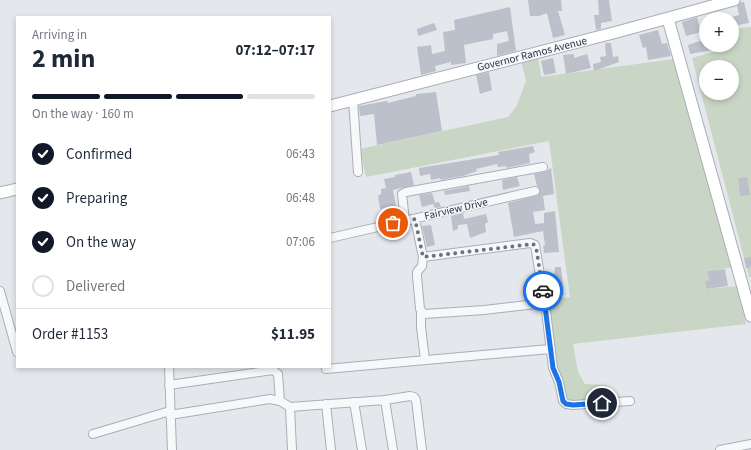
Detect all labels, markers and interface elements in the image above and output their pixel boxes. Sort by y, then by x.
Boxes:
map controls [699,12,739,100]
button: + [699,12,739,52]
text: Arriving in [32,26,87,44]
street label: Governor Ramos Avenue [476,33,589,75]
text: 2 min [32,40,95,77]
text: 07:12–07:17 [235,40,315,61]
button: − [699,60,739,100]
text: On the way · 160 m [32,105,134,123]
icon: check [32,143,54,165]
text: Confirmed [66,144,132,165]
text: 06:43 [286,145,315,163]
icon: check [32,187,54,209]
text: Preparing [66,188,127,209]
text: 06:48 [286,189,315,207]
street label: Fairview Drive [423,194,490,224]
pin [376,206,410,240]
icon: bag [382,212,404,234]
icon: check [32,231,54,253]
text: On the way [66,232,136,253]
text: 07:06 [286,233,315,251]
courier [523,271,563,311]
text: Delivered [66,276,125,297]
icon: car [532,280,554,302]
text: Order #1153 [32,324,108,345]
text: $11.95 [271,324,315,345]
pin [585,386,619,420]
icon: home [591,392,613,414]

